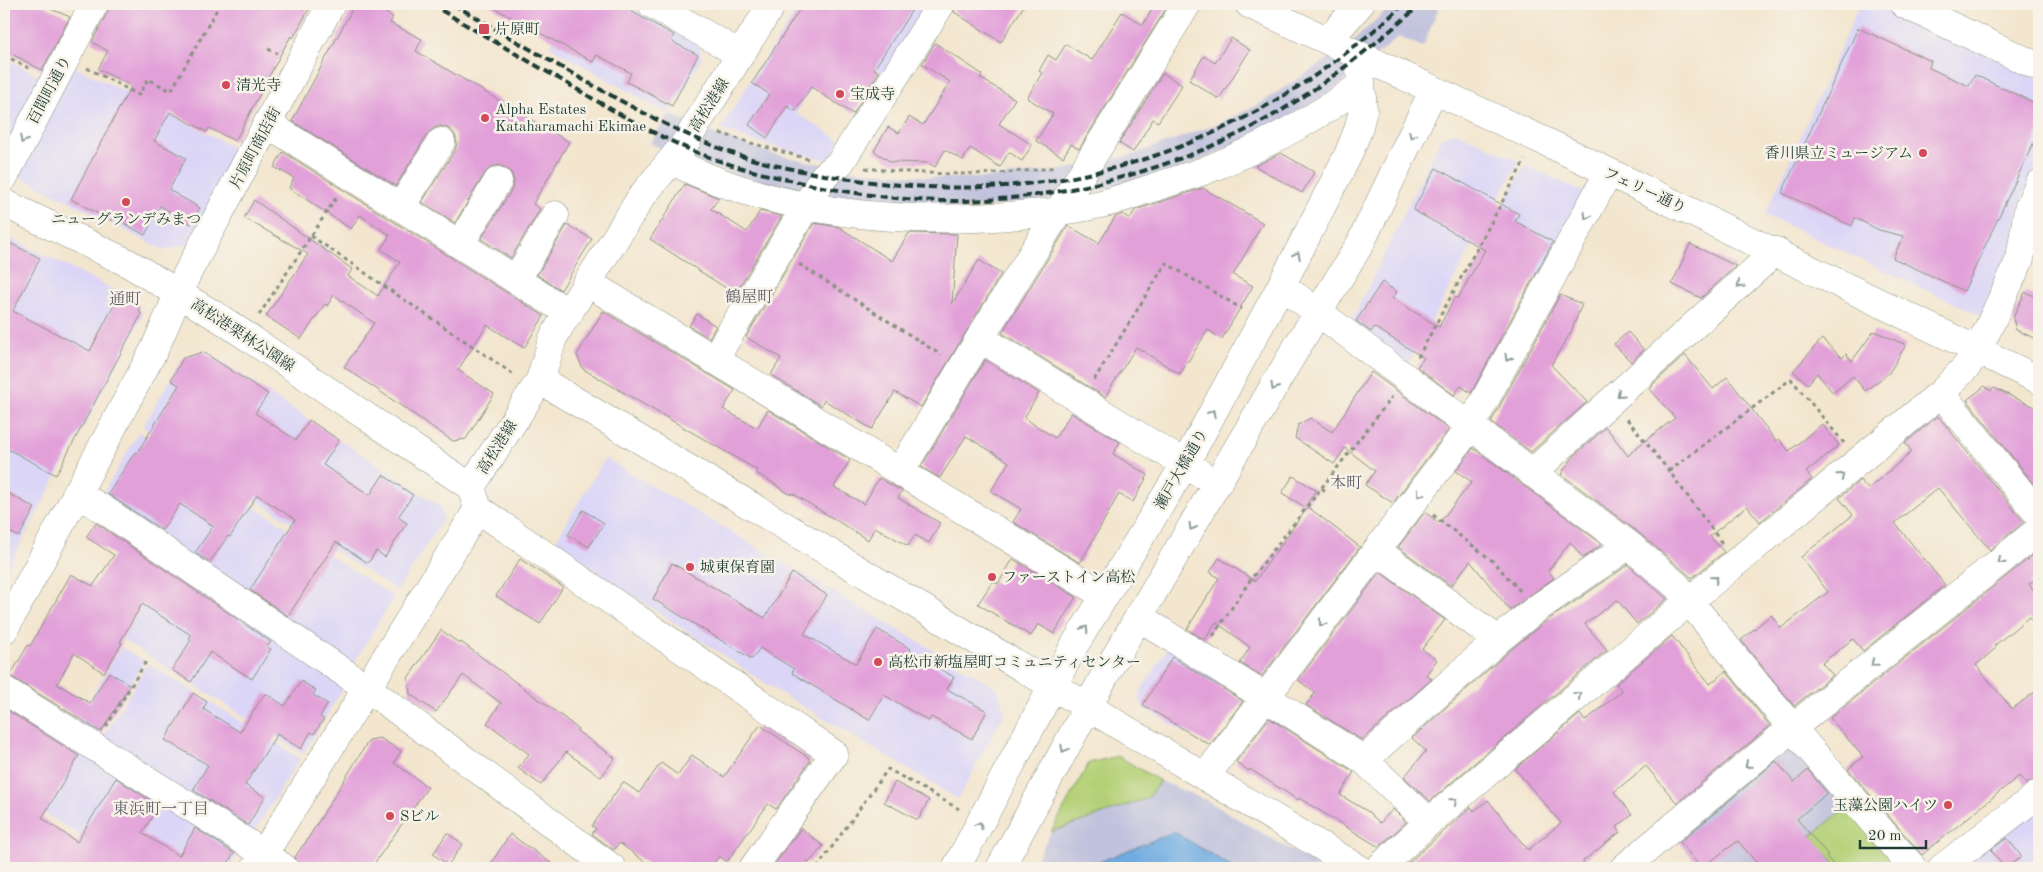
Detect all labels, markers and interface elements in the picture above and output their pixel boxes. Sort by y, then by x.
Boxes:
place label: 片原町 [495,21,540,38]
marker: 片原町 [477,22,491,36]
street label: 百間町通り [24,53,75,127]
street label: 高松港線 [686,75,733,135]
place label: 清光寺 [236,77,281,94]
marker: 清光寺 [220,79,232,91]
place label: 宝成寺 [850,86,895,103]
marker: 宝成寺 [834,88,846,100]
place label: Alpha Estates Kataharamachi Ekimae [495,103,646,135]
street label: 片原町商店街 [227,105,284,192]
marker: Alpha Estates Kataharamachi Ekimae [479,112,491,124]
one-way arrow [1408,130,1418,139]
one-way arrow [19,135,29,144]
place label: 香川県立ミュージアム [1765,145,1913,162]
marker: 香川県立ミュージアム [1917,147,1929,159]
street label: フェリー通り [1601,164,1689,217]
marker: ニューグランデみまつ [120,196,132,208]
place label: ニューグランデみまつ [51,211,201,228]
one-way arrow [1583,211,1593,220]
one-way arrow [1291,251,1301,260]
one-way arrow [1737,279,1746,288]
district label: 鶴屋町 [725,288,773,306]
district label: 通町 [109,290,141,308]
street label: 高松港栗林公園線 [188,296,298,375]
one-way arrow [1505,353,1515,362]
one-way arrow [1270,382,1280,391]
one-way arrow [1617,389,1626,398]
one-way arrow [1206,410,1216,419]
street label: 高松港線 [474,417,521,477]
street label: 瀬戸大橋通り [1152,426,1211,512]
one-way arrow [1835,473,1844,481]
district label: 本町 [1330,474,1362,492]
one-way arrow [1417,488,1425,497]
one-way arrow [1188,522,1198,531]
one-way arrow [1998,555,2007,563]
place label: 城東保育園 [700,559,775,576]
marker: 城東保育園 [684,561,696,573]
place label: ファーストイン高松 [1002,569,1135,586]
marker: ファーストイン高松 [986,571,998,583]
one-way arrow [1710,575,1719,584]
one-way arrow [1319,617,1327,626]
one-way arrow [1079,625,1089,634]
place label: 高松市新塩屋町コミュニティセンター [888,654,1141,671]
marker: 高松市新塩屋町コミュニティセンター [872,656,884,668]
one-way arrow [1871,657,1880,666]
one-way arrow [1572,692,1581,701]
one-way arrow [1061,744,1071,753]
one-way arrow [1745,759,1754,768]
one-way arrow [1449,797,1458,806]
place label: 玉藻公園ハイツ [1833,797,1938,814]
marker: 玉藻公園ハイツ [1942,799,1954,811]
district label: 東浜町一丁目 [113,800,209,818]
place label: Sビル [400,809,439,825]
marker: Sビル [384,810,396,822]
scale bar [1860,817,1927,849]
one-way arrow [973,822,983,831]
text: 20 m [1868,829,1902,844]

